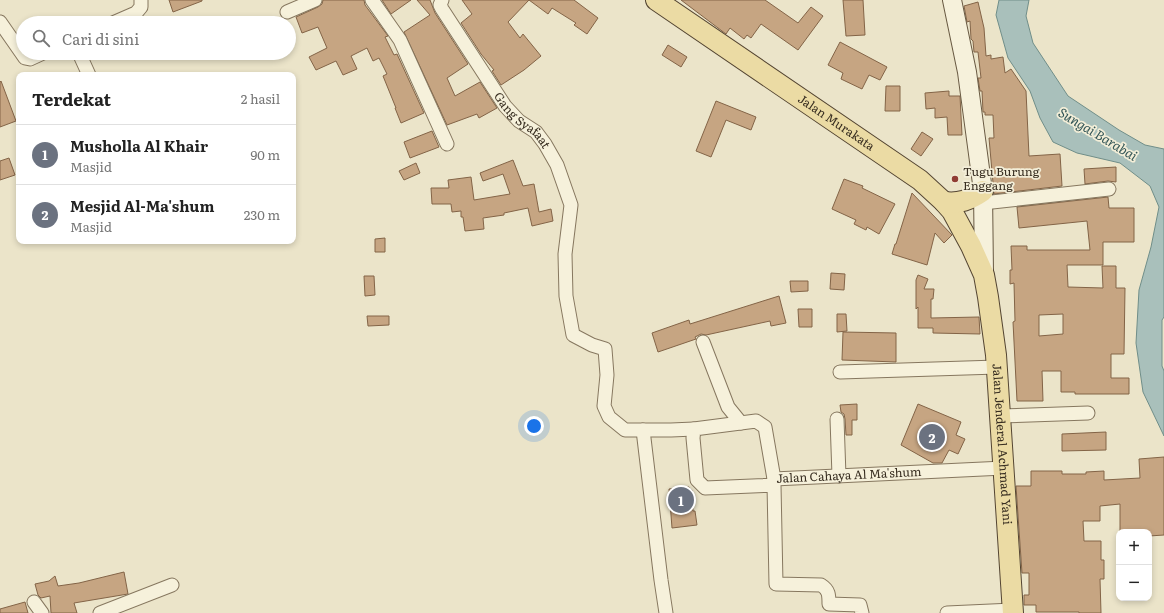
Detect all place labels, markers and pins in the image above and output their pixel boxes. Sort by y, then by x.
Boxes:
place label: Tugu Burung Enggang [963,162,1040,194]
marker: Tugu Burung Enggang [950,174,960,184]
pin: 2 [919,422,945,452]
pin: 1 [668,485,694,515]

